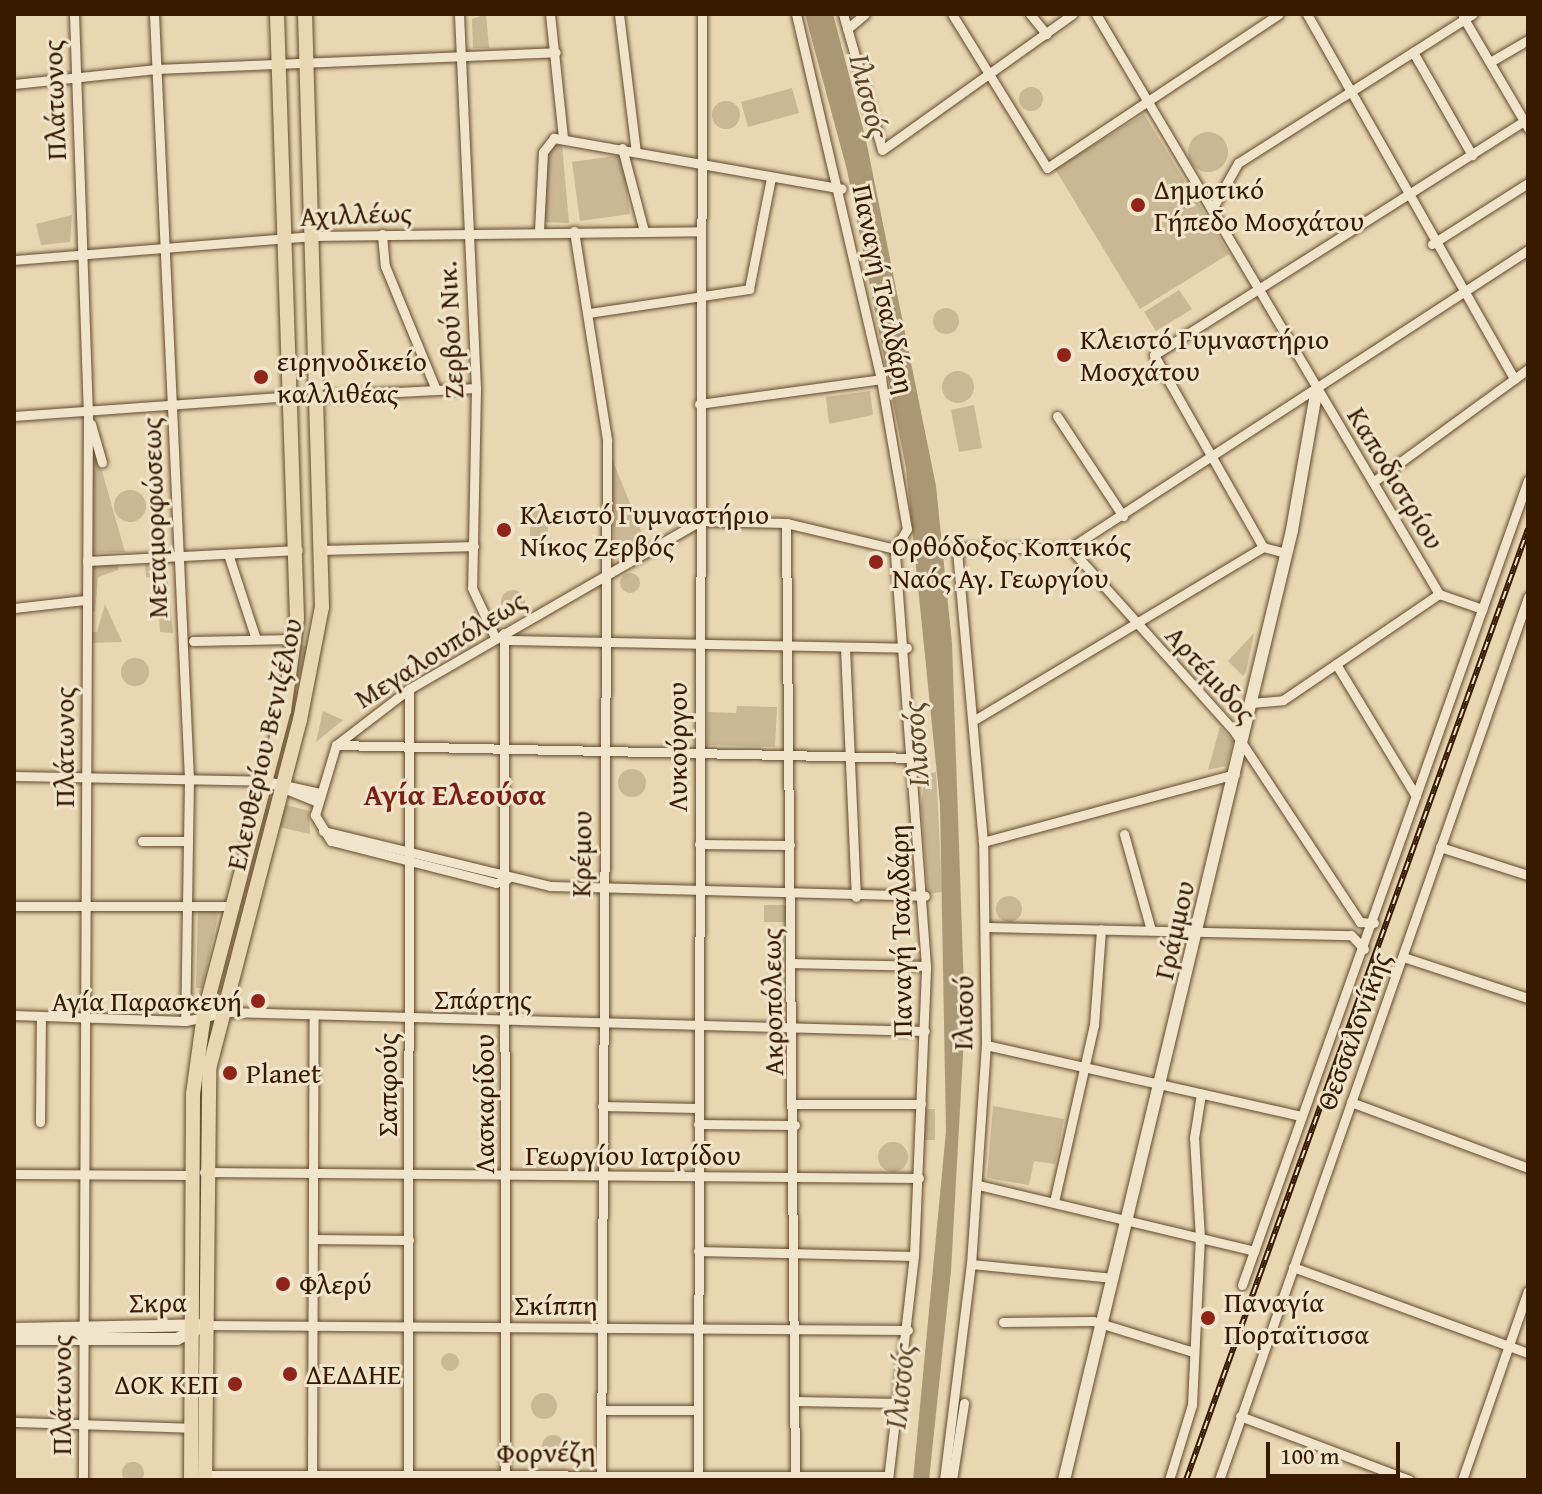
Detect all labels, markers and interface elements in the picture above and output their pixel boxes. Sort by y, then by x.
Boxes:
street label: Πλάτωνος [35,39,73,161]
water label: Ιλισσός [842,50,898,142]
place label: Δημοτικό Γήπεδο Μοσχάτου [1154,172,1364,238]
street label: Παναγή Τσαλδάρη [845,181,923,397]
street label: Αχιλλέως [299,195,413,233]
marker: Δημοτικό Γήπεδο Μοσχάτου [1129,196,1147,214]
street label: Ζερβού Νικ. [430,260,470,400]
place label: Κλειστό Γυμναστήριο Μοσχάτου [1080,322,1329,388]
place label: ειρηνοδικείο καλλιθέας [277,344,427,410]
marker: Κλειστό Γυμναστήριο Μοσχάτου [1055,346,1073,364]
marker: ειρηνοδικείο καλλιθέας [252,368,270,386]
street label: Καποδιστρίου [1340,401,1452,555]
street label: Μεταμορφώσεως [134,417,174,619]
place label: Κλειστό Γυμναστήριο Νίκος Ζερβός [520,497,769,563]
marker: Κλειστό Γυμναστήριο Νίκος Ζερβός [495,521,513,539]
place label: Ορθόδοξος Κοπτικός Ναός Αγ. Γεωργίου [892,529,1131,595]
marker: Ορθόδοξος Κοπτικός Ναός Αγ. Γεωργίου [867,553,885,571]
street label: Μεγαλουπόλεως [348,583,532,715]
street label: Ελευθερίου Βενιζέλου [219,615,309,873]
street label: Αρτέμιδος [1159,619,1263,729]
street label: Λυκούργου [660,682,694,812]
street label: Πλάτωνος [47,687,81,807]
water label: Ιλισσός [894,700,936,788]
district label: Αγία Ελεούσα [364,776,546,812]
street label: Κρέμου [563,810,599,898]
street label: Παναγή Τσαλδάρη [881,824,919,1038]
street label: Γράμμου [1146,877,1202,983]
street label: Ακροπόλεως [754,928,790,1076]
street label: Θεσσαλονίκης [1309,947,1397,1115]
street label: Ιλισού [946,975,980,1051]
street label: Σπάρτης [434,982,532,1016]
place label: Αγία Παρασκευή [51,984,242,1018]
marker: Αγία Παρασκευή [249,992,267,1010]
street label: Σαπφούς [370,1033,404,1137]
street label: Λασκαρίδου [467,1034,501,1174]
place label: Planet [246,1056,321,1090]
marker: Planet [221,1064,239,1082]
street label: Γεωργίου Ιατρίδου [525,1138,741,1172]
place label: Φλερύ [299,1267,372,1301]
marker: Φλερύ [274,1275,292,1293]
street label: Σκρα [129,1285,187,1319]
place label: Παναγία Πορταϊτισσα [1224,1285,1369,1351]
street label: Σκίππη [514,1288,598,1322]
marker: Παναγία Πορταϊτισσα [1199,1309,1217,1327]
street label: Πλάτωνος [44,1335,78,1455]
water label: Ιλισσός [877,1341,921,1431]
place label: ΔΕΔΔΗΕ [306,1357,401,1391]
marker: ΔΕΔΔΗΕ [281,1365,299,1383]
place label: ΔΟΚ ΚΕΠ [115,1367,219,1401]
marker: ΔΟΚ ΚΕΠ [226,1375,244,1393]
scale bar [1270,1426,1404,1476]
street label: Φορνέζη [496,1434,596,1470]
text: 100 m [1280,1438,1340,1473]

